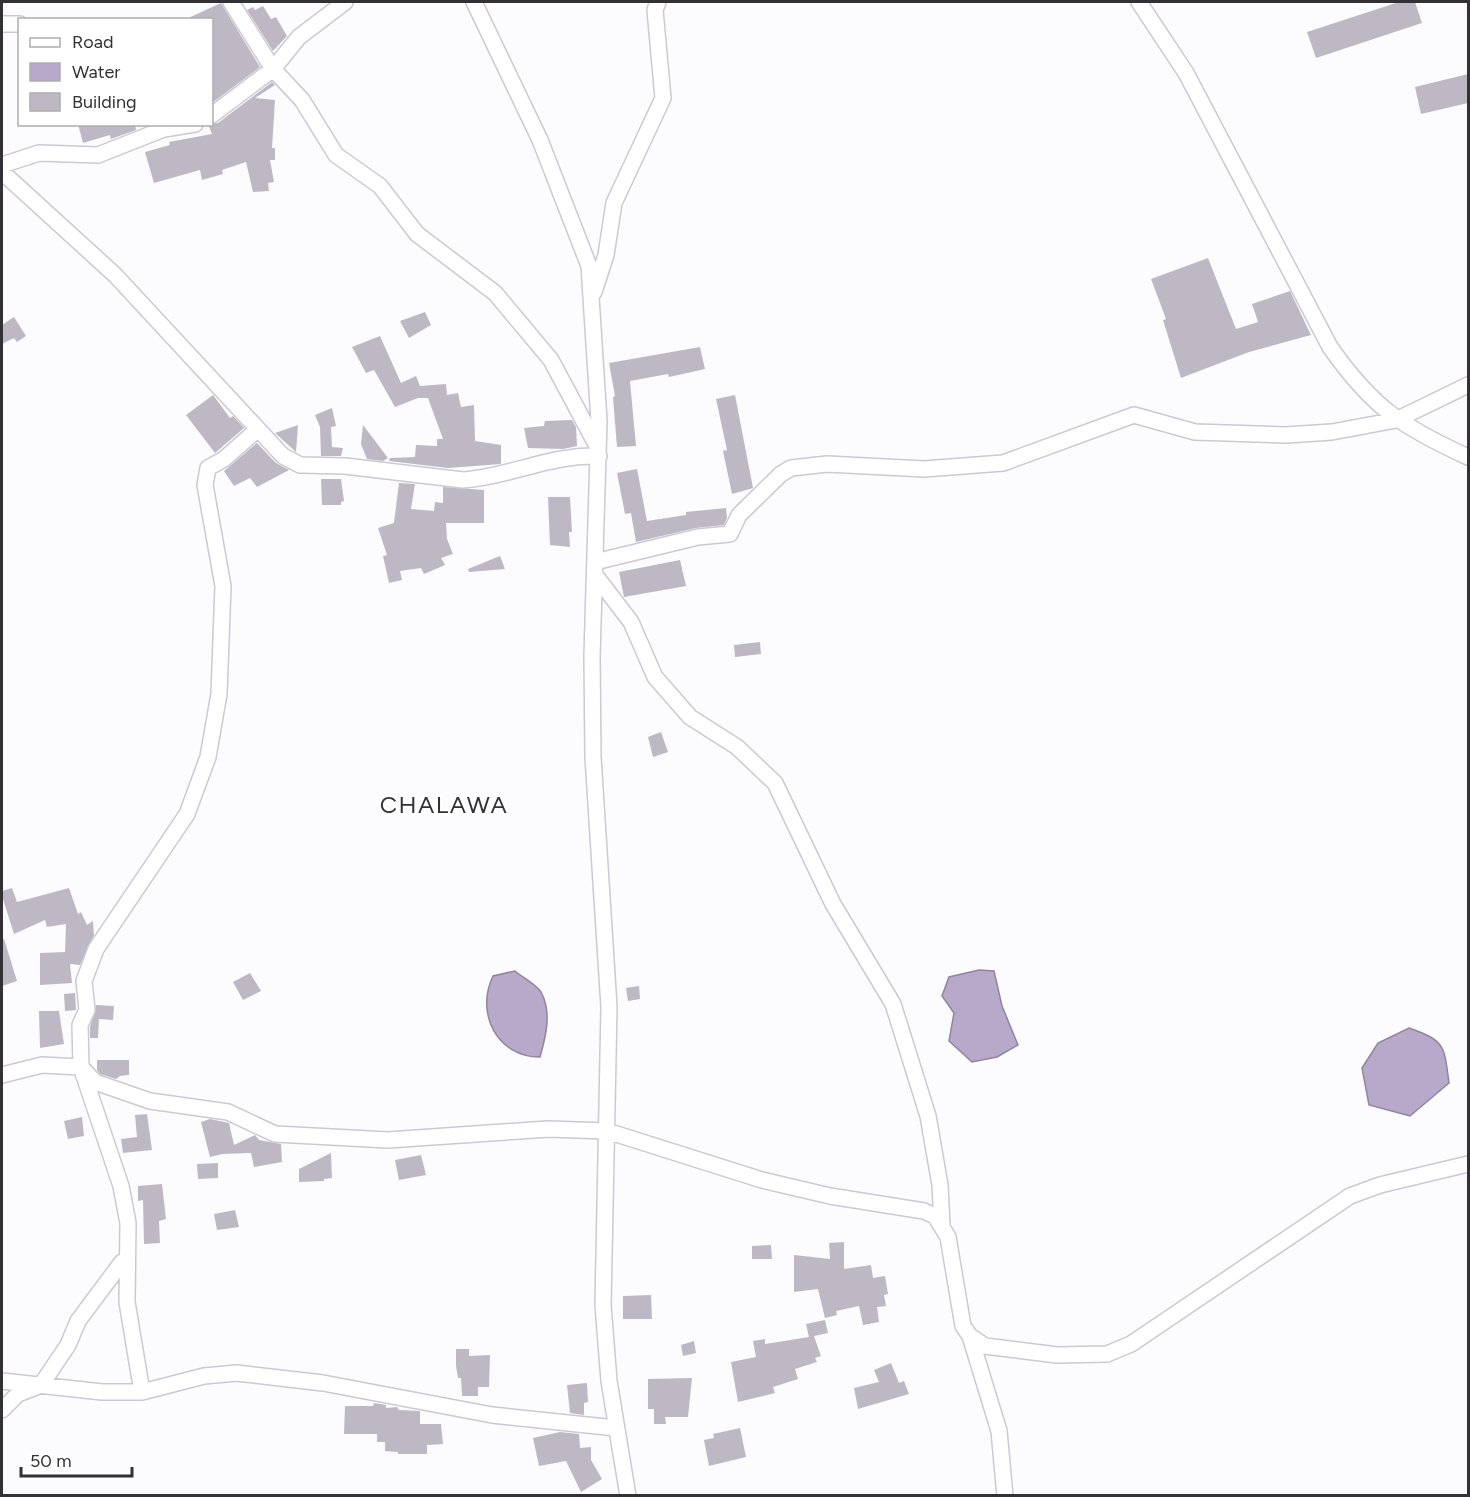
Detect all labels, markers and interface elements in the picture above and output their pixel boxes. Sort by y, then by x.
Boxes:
legend [18,18,213,126]
text: Road [72,31,113,53]
text: Water [72,61,120,83]
text: Building [72,91,137,113]
district label: CHALAWA [380,790,508,819]
scale bar [21,1440,132,1478]
text: 50 m [30,1450,72,1472]

